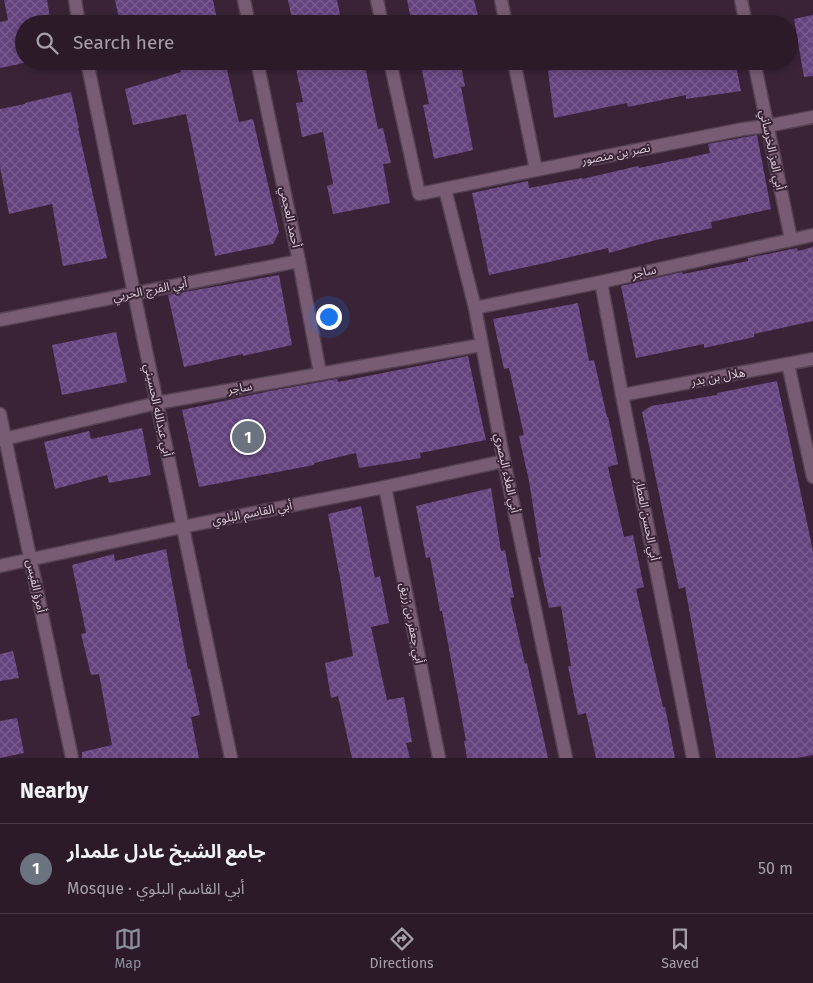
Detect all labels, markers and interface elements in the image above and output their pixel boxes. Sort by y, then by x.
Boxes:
search box [15,15,798,70]
icon: search [33,29,61,57]
text: Search here [73,31,174,54]
street label: أبي العز الخرساني [754,109,788,192]
street label: نصر بن منصور [580,140,652,168]
street label: أحمد العجمي [274,185,304,250]
street label: ساجر [629,262,658,282]
street label: أبي الفرج الحربي [111,275,189,307]
your location [316,304,342,330]
street label: أبي عبدالله الحسيني [139,362,175,458]
street label: هلال بن بدر [689,365,746,389]
street label: ساجر [226,379,253,397]
pin: 1 [232,418,264,456]
street label: أبي العلاء البصري [489,432,523,515]
street label: أبي الحسن العطار [629,477,662,563]
street label: أبي القاسم البلوي [211,498,294,530]
street label: أمرؤ القيس [23,558,49,614]
street label: أبي جعفر بن زريق [395,581,427,665]
text: Nearby [20,778,88,804]
text: جامع الشيخ عادل علمدار [67,840,266,863]
text: 1 [32,859,40,878]
text: 50 m [758,859,793,878]
text: Mosque · أبي القاسم البلوي [67,879,245,898]
tab: Map [114,925,142,972]
tab: Directions [369,925,434,972]
tab: Saved [661,925,699,972]

